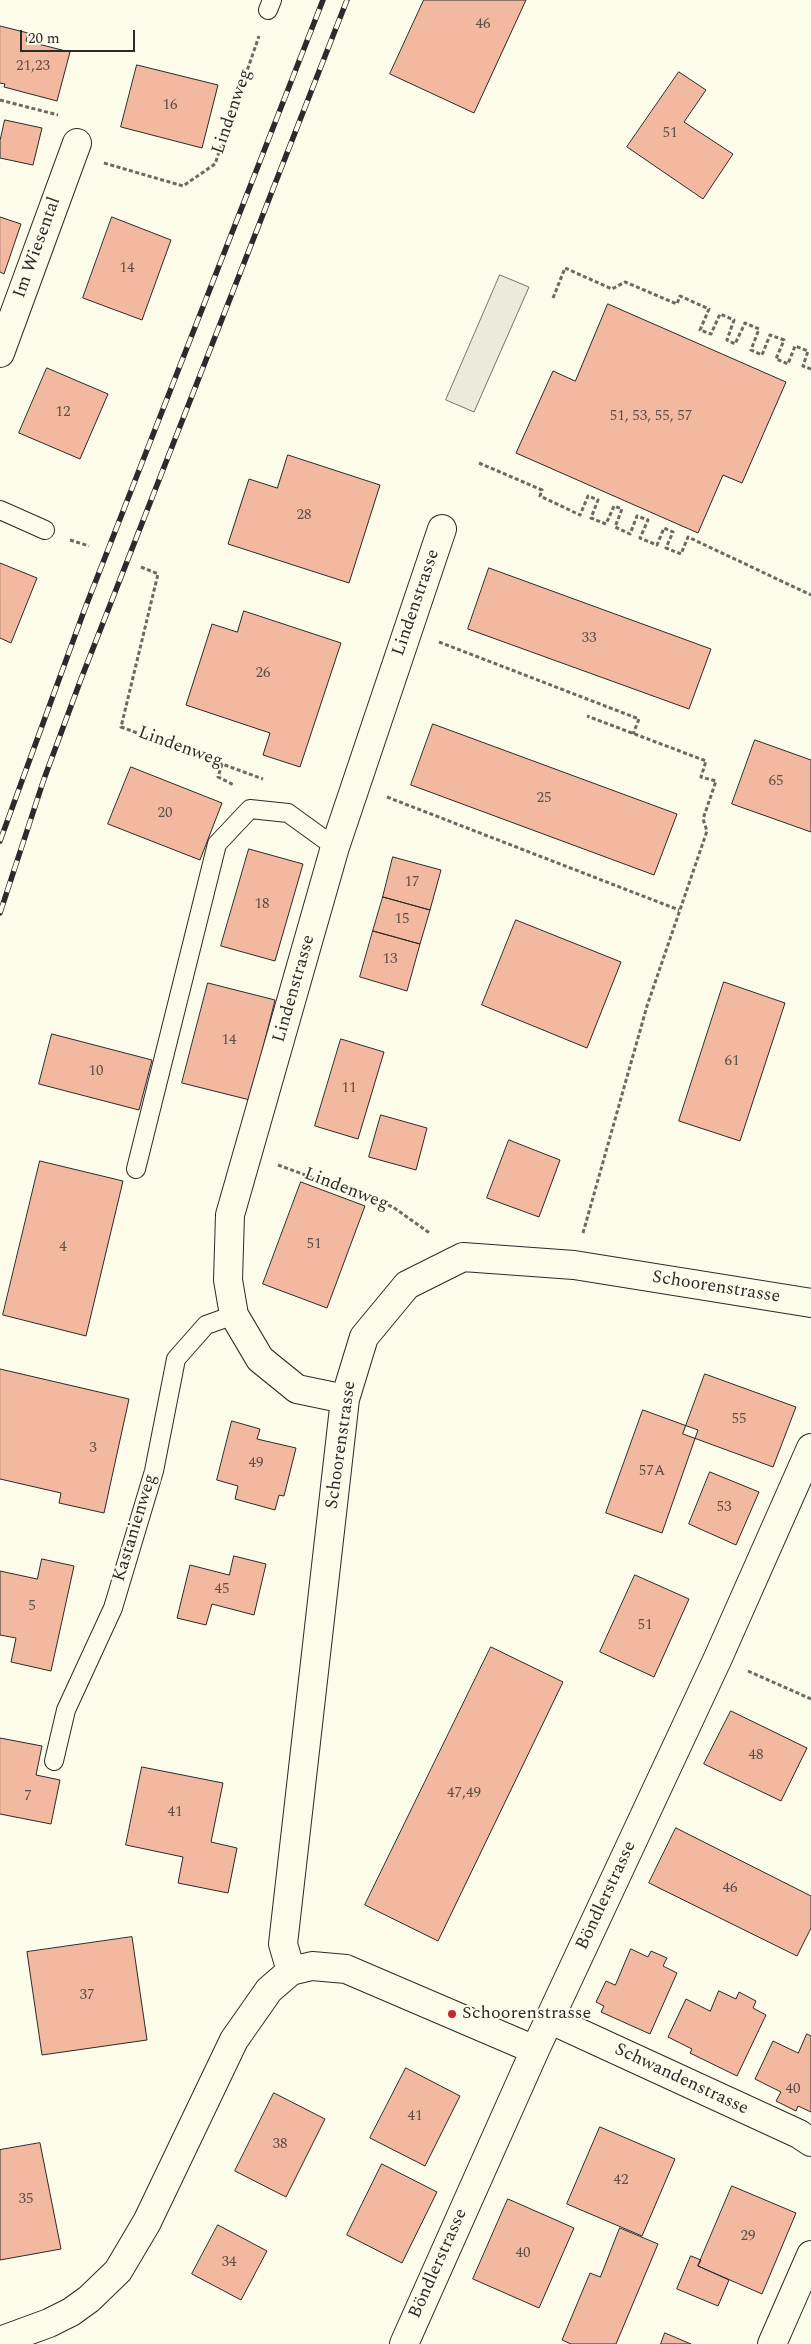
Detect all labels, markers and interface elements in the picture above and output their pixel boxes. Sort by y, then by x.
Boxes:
house number: 46 [476,16,490,34]
scale bar [22,20,138,52]
text: 20 m [28,27,60,50]
house number: 21,23 [16,58,50,76]
street label: Lindenweg [208,67,258,157]
house number: 16 [163,97,177,115]
house number: 51 [663,125,677,143]
street label: Im Wiesental [10,194,66,302]
house number: 14 [120,260,134,278]
house number: 12 [56,404,70,422]
house number: 51, 53, 55, 57 [610,408,692,426]
house number: 28 [297,507,311,525]
street label: Lindenstrasse [389,547,445,659]
house number: 33 [582,630,596,648]
house number: 26 [256,665,270,683]
street label: Lindenweg [135,723,225,773]
house number: 65 [769,773,783,791]
house number: 25 [537,790,551,808]
house number: 20 [158,805,172,823]
house number: 17 [405,874,419,892]
house number: 18 [255,896,269,914]
house number: 15 [395,911,409,929]
street label: Lindenstrasse [269,933,321,1045]
house number: 13 [383,951,397,969]
house number: 14 [222,1032,236,1050]
house number: 61 [725,1053,739,1071]
house number: 10 [89,1063,103,1081]
house number: 11 [342,1080,356,1098]
street label: Lindenweg [301,1164,391,1216]
house number: 51 [307,1236,321,1254]
house number: 4 [59,1239,67,1257]
street label: Schoorenstrasse [650,1267,782,1309]
street label: Schoorenstrasse [322,1380,362,1510]
house number: 55 [732,1411,746,1429]
house number: 3 [89,1440,97,1458]
house number: 49 [249,1455,263,1473]
house number: 57A [639,1463,665,1481]
street label: Kastanienweg [109,1472,163,1584]
house number: 53 [717,1499,731,1517]
house number: 45 [215,1581,229,1599]
house number: 5 [28,1598,36,1616]
house number: 51 [638,1617,652,1635]
house number: 48 [749,1747,763,1765]
house number: 47,49 [447,1785,481,1803]
house number: 7 [24,1788,32,1806]
house number: 41 [168,1804,182,1822]
street label: Böndlerstrasse [572,1838,642,1954]
house number: 46 [723,1880,737,1898]
house number: 37 [80,1987,94,2005]
place label: Schoorenstrasse [462,2003,591,2025]
marker: Schoorenstrasse [446,2008,458,2020]
street label: Schwandenstrasse [611,2040,751,2120]
house number: 40 [786,2081,800,2099]
house number: 41 [408,2108,422,2126]
house number: 38 [273,2136,287,2154]
house number: 42 [614,2172,628,2190]
house number: 35 [19,2191,33,2209]
street label: Böndlerstrasse [405,2206,473,2322]
house number: 29 [741,2228,755,2246]
house number: 40 [516,2245,530,2263]
house number: 34 [222,2254,236,2272]

